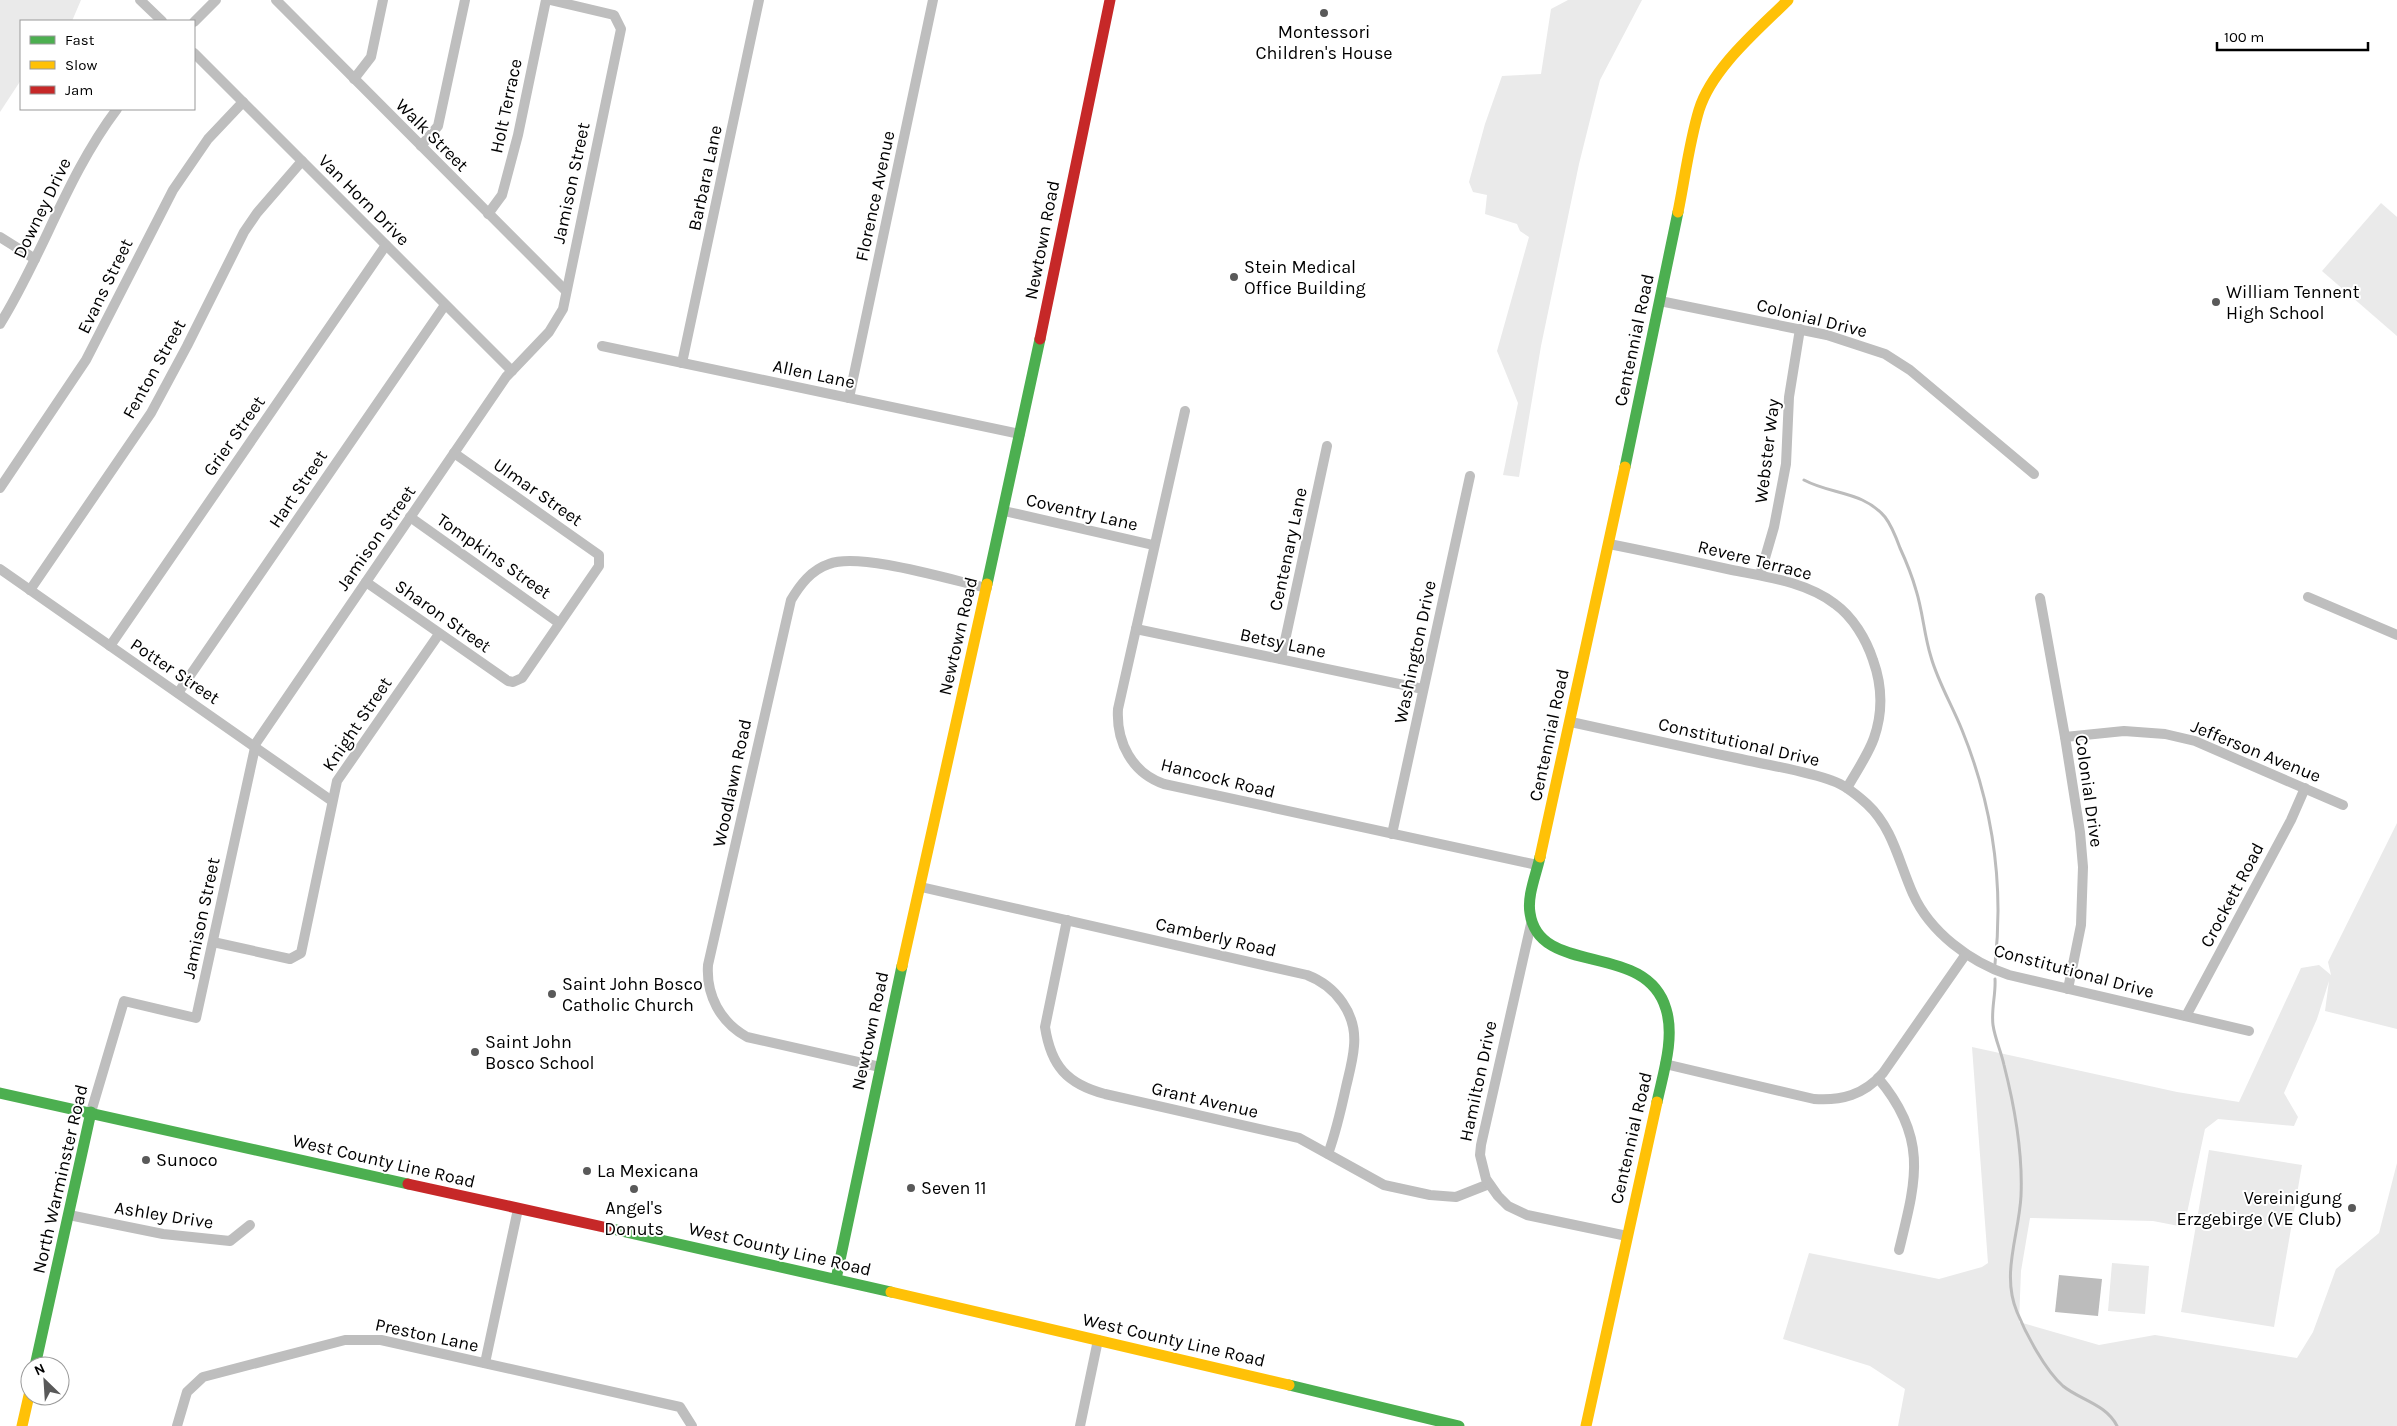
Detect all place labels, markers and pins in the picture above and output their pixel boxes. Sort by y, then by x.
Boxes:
marker: Montessori Children's House [1318,7,1330,19]
place label: Montessori Children's House [1255,21,1393,64]
place label: Stein Medical Office Building [1244,256,1366,299]
marker: Stein Medical Office Building [1228,271,1240,283]
place label: William Tennent High School [2226,281,2360,324]
marker: William Tennent High School [2210,296,2222,308]
place label: Saint John Bosco Catholic Church [562,973,703,1016]
marker: Saint John Bosco Catholic Church [546,988,558,1000]
place label: Saint John Bosco School [485,1031,595,1074]
marker: Saint John Bosco School [469,1046,481,1058]
place label: Sunoco [156,1149,218,1171]
marker: Sunoco [140,1154,152,1166]
place label: La Mexicana [597,1160,699,1182]
marker: La Mexicana [581,1165,593,1177]
place label: Seven 11 [921,1177,986,1199]
marker: Seven 11 [905,1182,917,1194]
marker: Angel's Donuts [628,1183,640,1195]
place label: Vereinigung Erzgebirge (VE Club) [2177,1187,2342,1230]
place label: Angel's Donuts [604,1197,664,1240]
marker: Vereinigung Erzgebirge (VE Club) [2346,1202,2358,1214]

